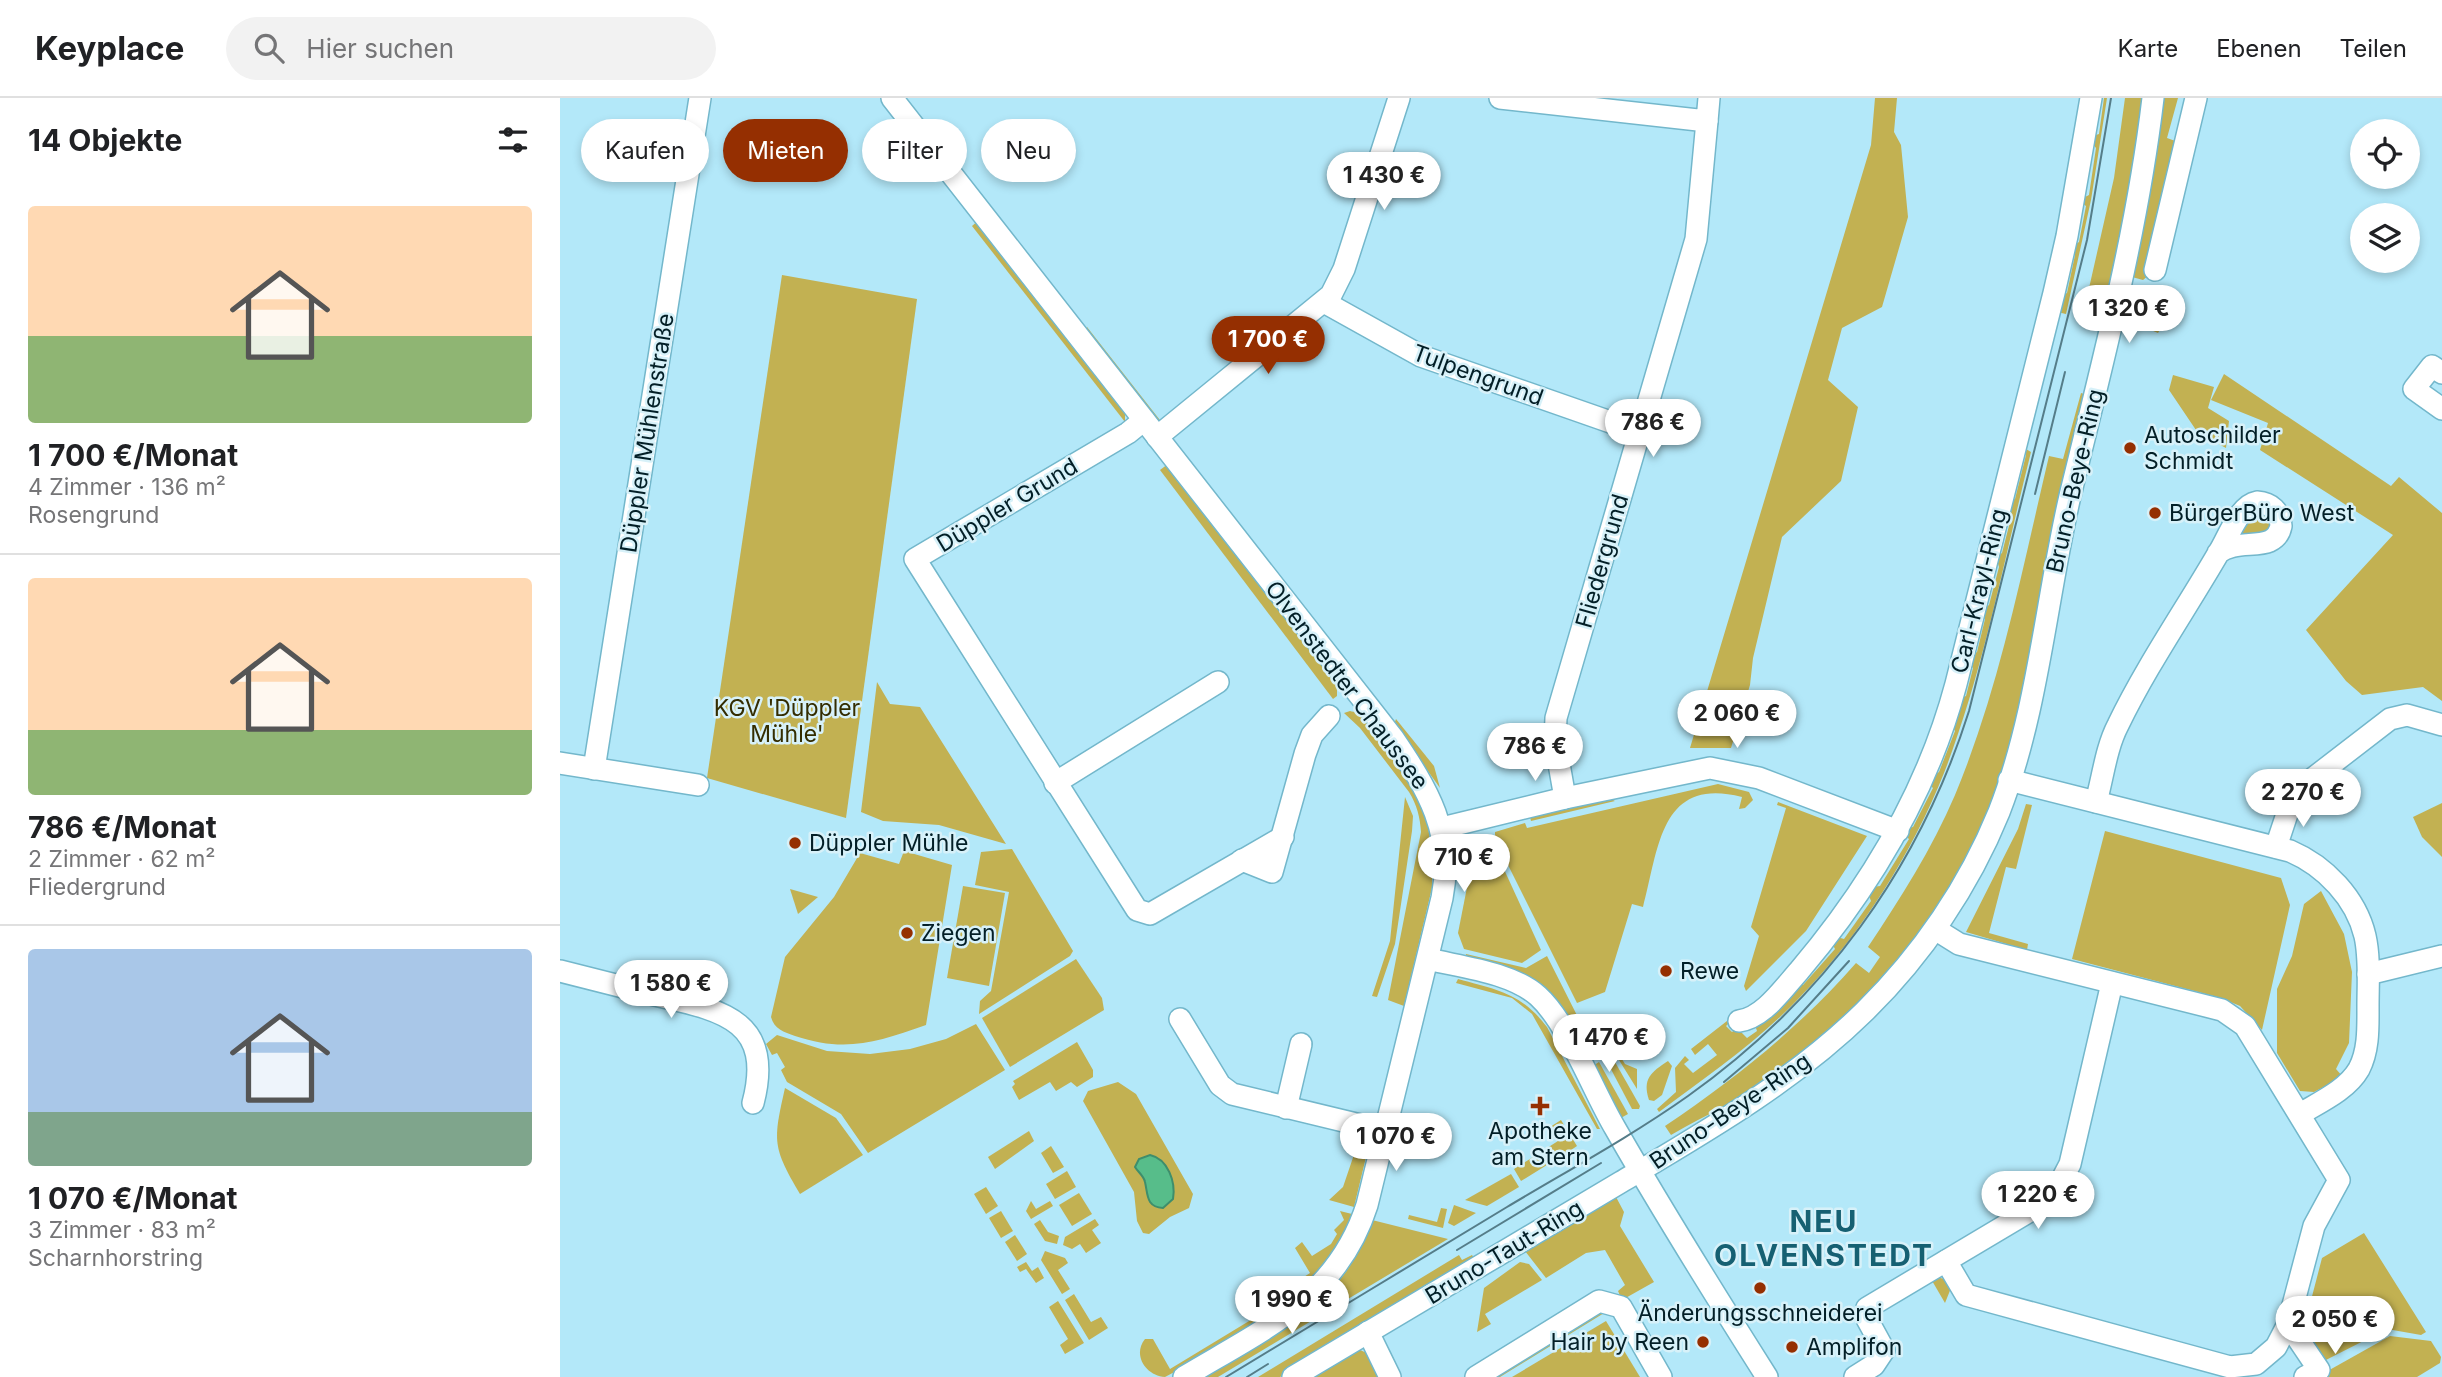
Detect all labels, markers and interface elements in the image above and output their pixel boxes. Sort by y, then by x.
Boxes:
search box [226,17,716,80]
text: Keyplace [35,28,184,68]
icon: search [250,29,288,67]
text: Hier suchen [306,33,454,64]
text: Karte [2118,34,2178,63]
text: Ebenen [2216,34,2302,63]
text: Teilen [2340,34,2407,63]
chip: Kaufen [581,119,709,182]
chip: Mieten [723,119,848,182]
chip: Filter [862,119,967,182]
chip: Neu [981,119,1076,182]
map controls [2350,119,2420,273]
button: locate [2350,119,2420,189]
icon: filters [494,121,532,159]
text: 14 Objekte [28,122,182,158]
pin: 1 430 € [1319,152,1449,212]
text: 1 430 € [1343,161,1425,189]
button: layers [2350,203,2420,273]
icon: home [217,252,343,378]
pin: 1 320 € [2064,286,2194,345]
text: 1 320 € [2088,294,2170,322]
street label: Düppler Mühlenstraße [614,311,680,555]
pin: 1 700 € [1203,316,1333,376]
text: 1 700 € [1228,325,1308,353]
street label: Tulpengrund [1409,338,1547,412]
street label: Bruno-Beye-Ring [2040,386,2110,576]
pin: 786 € [1604,400,1702,459]
text: 786 € [1621,408,1685,436]
place label: Autoschilder Schmidt [2144,421,2281,475]
text: 1 700 €/Monat [28,437,238,473]
marker: Autoschilder Schmidt [2122,440,2138,456]
street label: Düppler Grund [931,452,1083,558]
text: 4 Zimmer · 136 m² [28,473,226,501]
street label: Fliedergrund [1570,491,1634,631]
place label: BürgerBüro West [2169,499,2355,527]
text: Rosengrund [28,501,159,529]
marker: BürgerBüro West [2147,505,2163,521]
street label: Carl-Krayl-Ring [1945,506,2013,676]
street label: Olvenstedter Chaussee [1259,575,1435,795]
icon: home [217,624,343,750]
pin: 2 060 € [1672,690,1802,750]
park label: KGV 'Düppler Mühle' [714,694,861,748]
text: 2 060 € [1693,699,1781,727]
pin: 786 € [1486,724,1584,783]
text: 786 € [1503,732,1567,760]
pin: 2 270 € [2238,770,2368,829]
text: 2 270 € [2261,778,2345,806]
text: 786 €/Monat [28,809,217,845]
place label: Düppler Mühle [809,829,968,857]
pin: 710 € [1415,834,1513,894]
marker: Düppler Mühle [787,835,803,851]
text: 710 € [1434,843,1494,871]
text: 2 Zimmer · 62 m² [28,845,216,873]
text: Fliedergrund [28,873,166,901]
place label: Ziegen [921,919,996,947]
marker: Ziegen [899,925,915,941]
place label: Rewe [1680,957,1739,985]
pin: 1 580 € [606,960,736,1020]
marker: Rewe [1658,963,1674,979]
text: 1 580 € [630,969,712,997]
icon: home [217,995,343,1121]
pin: 1 470 € [1544,1014,1674,1074]
text: 1 470 € [1569,1023,1649,1051]
street label: Bruno-Beye-Ring [1644,1047,1816,1175]
marker: Apotheke am Stern [1532,1098,1548,1114]
pin: 1 070 € [1331,1114,1461,1173]
place label: Apotheke am Stern [1488,1117,1592,1171]
text: 1 070 € [1356,1122,1436,1150]
pin: 1 220 € [1973,1172,2103,1231]
text: 1 070 €/Monat [28,1180,238,1216]
text: 1 220 € [1997,1180,2079,1208]
street label: Bruno-Taut-Ring [1420,1194,1588,1310]
district label: NEU OLVENSTEDT [1714,1203,1934,1273]
text: 3 Zimmer · 83 m² [28,1216,216,1244]
text: Scharnhorstring [28,1244,203,1272]
pin: 1 990 € [1227,1276,1357,1336]
marker: Änderungsschneiderei [1752,1280,1768,1296]
text: 1 990 € [1251,1285,1333,1313]
pin: 2 050 € [2270,1296,2400,1356]
place label: Änderungsschneiderei [1637,1299,1883,1327]
text: 2 050 € [2292,1305,2378,1333]
place label: Hair by Reen [1550,1328,1689,1356]
place label: Amplifon [1806,1333,1902,1361]
marker: Hair by Reen [1695,1334,1711,1350]
marker: Amplifon [1784,1339,1800,1355]

